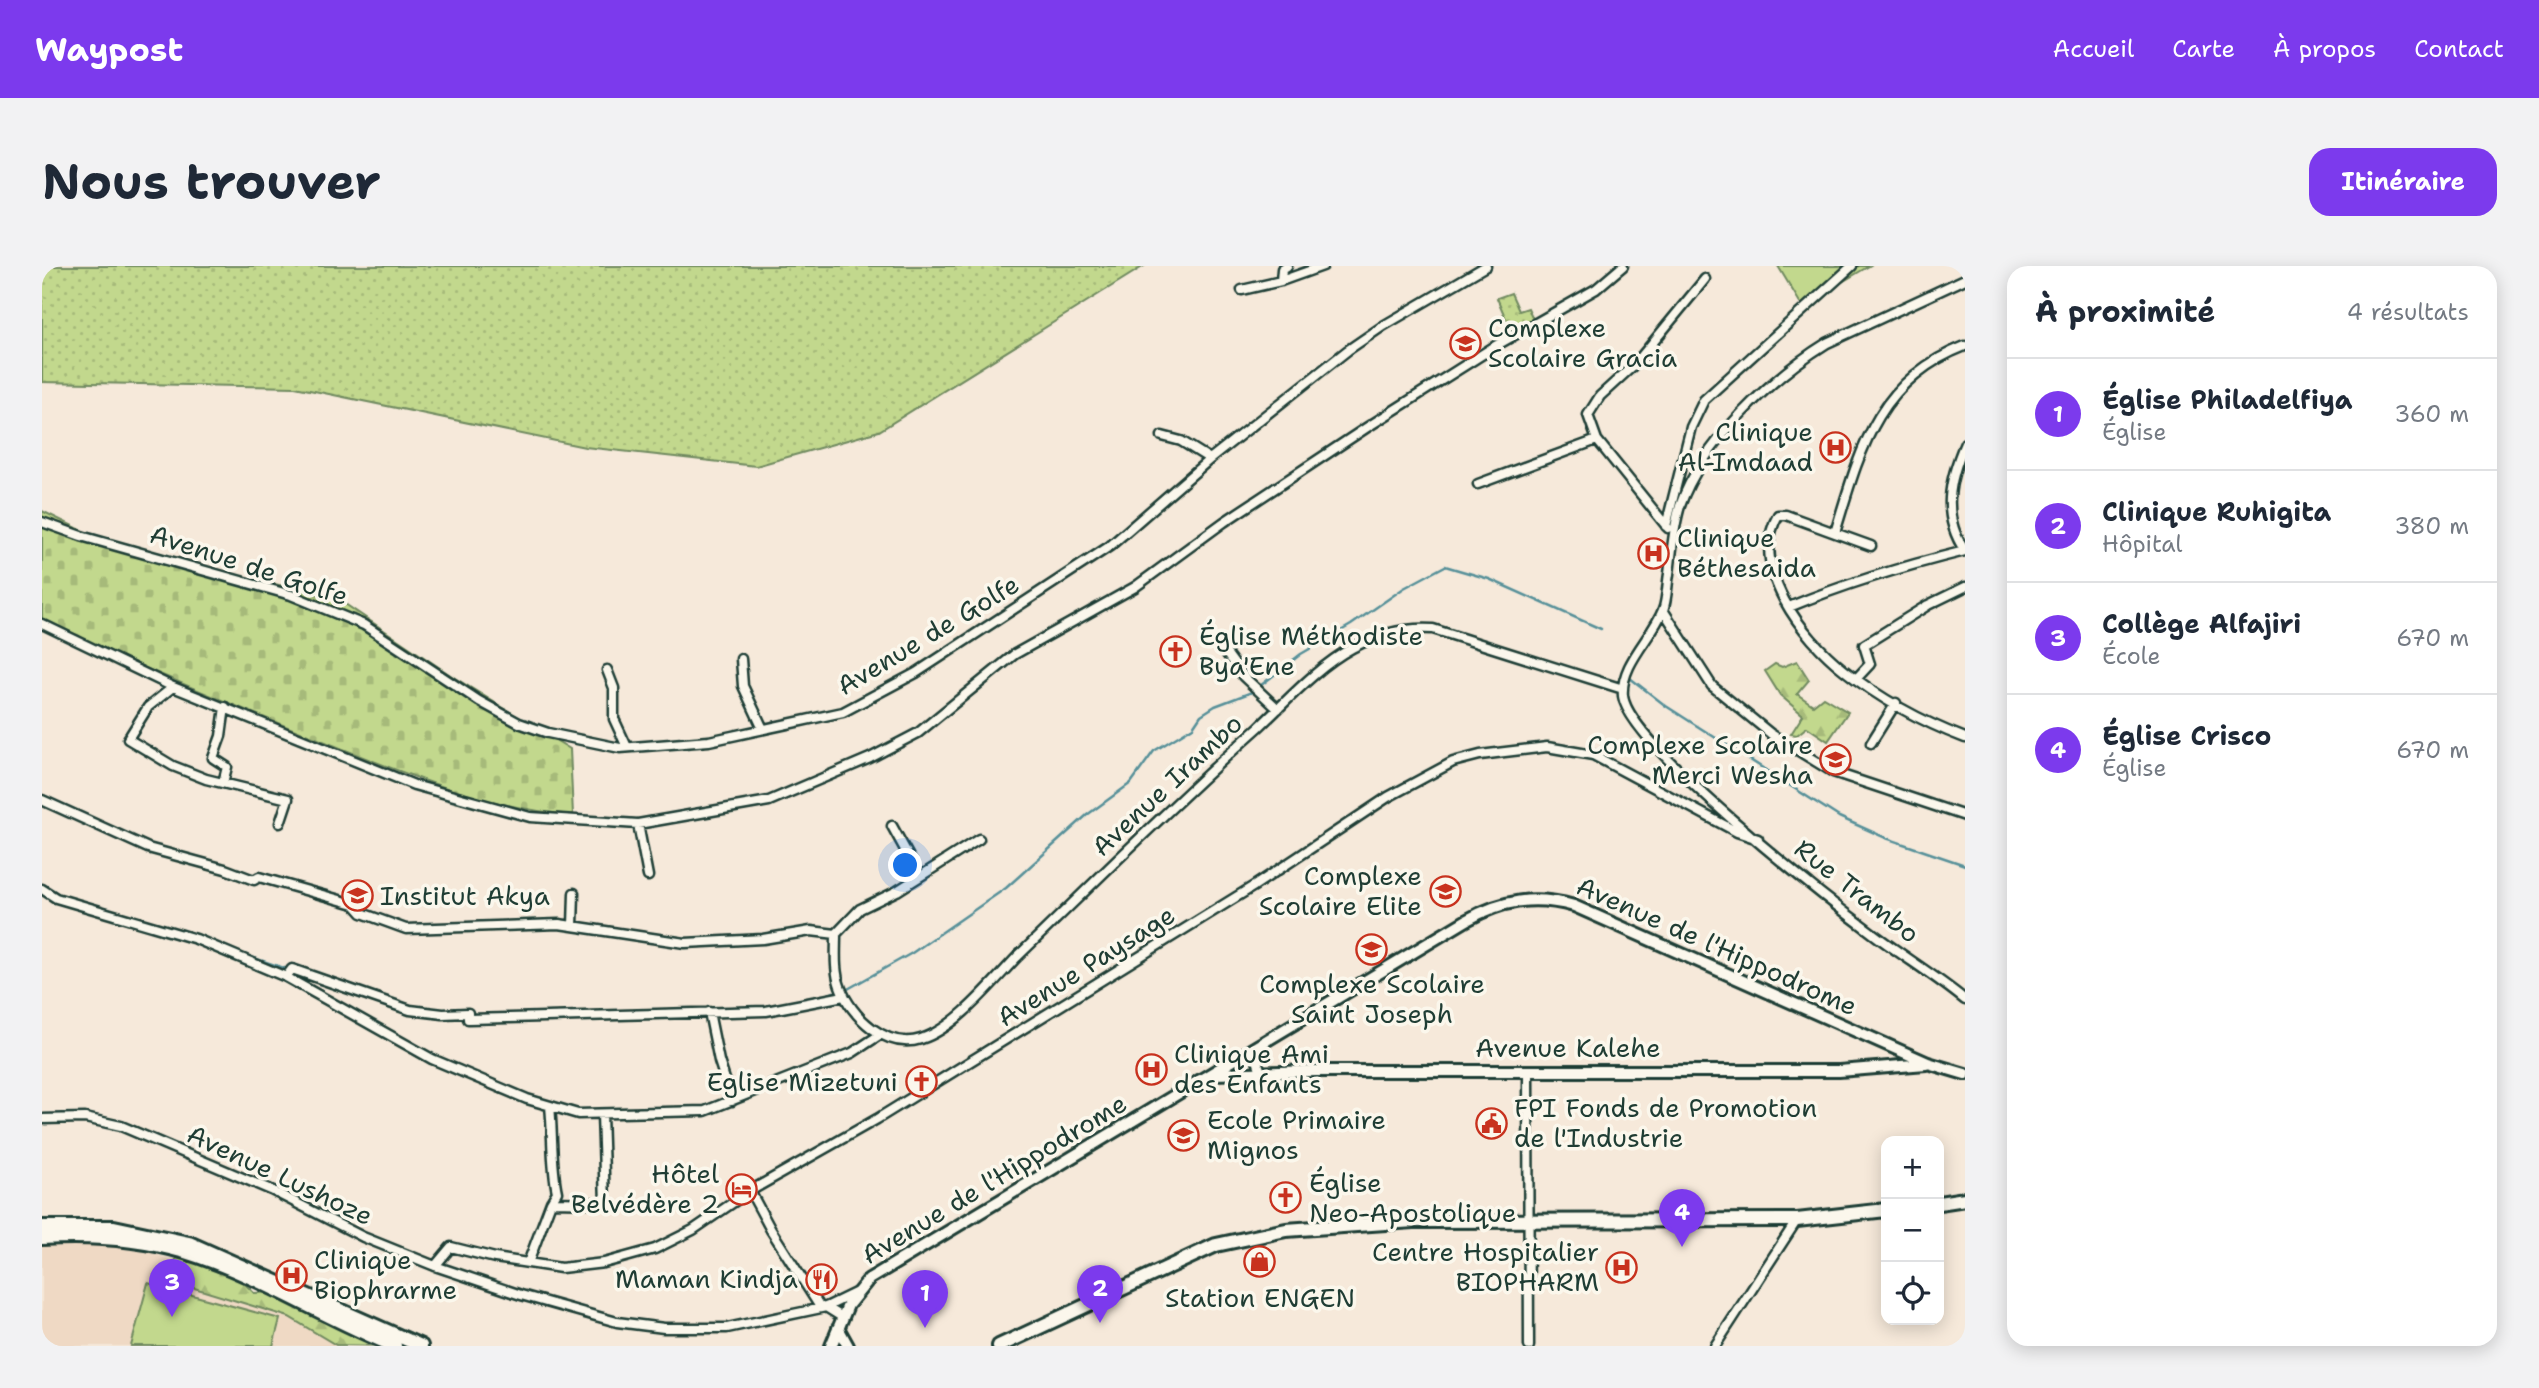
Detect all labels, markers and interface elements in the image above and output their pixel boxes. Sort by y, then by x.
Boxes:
text: Waypost [35,27,183,72]
text: Accueil [2053,33,2134,65]
text: Carte [2172,33,2235,65]
text: À propos [2273,33,2376,65]
text: Contact [2414,33,2504,65]
button: Itinéraire [2309,148,2497,216]
text: Nous trouver [42,149,381,215]
text: À proximité [2035,291,2215,332]
text: 4 résultats [2347,297,2469,327]
place label: Complexe Scolaire Gracia [1488,310,1677,375]
school or university icon: Complexe Scolaire Gracia [1448,326,1482,360]
text: Église Philadelfiya [2102,382,2353,417]
text: 1 [2053,399,2063,429]
text: 360 m [2394,399,2469,429]
place label: Clinique Al-Imdaad [1678,414,1813,479]
text: Église [2102,417,2166,447]
hospital icon: Clinique Al-Imdaad [1819,430,1853,464]
text: Clinique Ruhigita [2102,494,2331,529]
text: 2 [2050,511,2066,541]
text: 380 m [2394,511,2469,541]
street label: Avenue de Golfe [146,516,353,613]
place label: Clinique Béthesaida [1677,520,1816,585]
text: Hôpital [2102,529,2183,559]
hospital icon: Clinique Béthesaida [1637,536,1671,570]
street label: Avenue de Golfe [830,566,1025,703]
text: Collège Alfajiri [2102,606,2301,641]
place label: Église Méthodiste Bya'Ene [1199,618,1423,683]
text: 3 [2050,623,2066,653]
text: 670 m [2396,623,2469,653]
church icon: Église Méthodiste Bya'Ene [1159,634,1193,668]
text: École [2102,641,2161,671]
street label: Avenue Irambo [1084,706,1250,864]
text: Église Crisco [2102,718,2271,753]
place label: Complexe Scolaire Merci Wesha [1587,727,1813,792]
text: 4 [2050,735,2066,765]
text: 670 m [2396,735,2469,765]
school or university icon: Complexe Scolaire Merci Wesha [1819,743,1853,777]
text: Église [2102,753,2166,783]
street label: Rue Trambo [1788,831,1927,950]
your location [888,848,922,882]
place label: Complexe Scolaire Elite [1259,858,1422,923]
street label: Avenue de l'Hippodrome [1571,868,1863,1023]
school or university icon: Complexe Scolaire Elite [1428,874,1462,908]
place label: Institut Akya [380,878,550,913]
school or university icon: Institut Akya [340,879,374,913]
street label: Avenue Paysage [990,897,1181,1034]
school or university icon: Complexe Scolaire Saint Joseph [1355,932,1389,966]
place label: Complexe Scolaire Saint Joseph [1259,966,1485,1031]
street label: Avenue Kalehe [1475,1030,1661,1065]
place label: Clinique Ami des Enfants [1174,1036,1329,1101]
hospital icon: Clinique Ami des Enfants [1134,1052,1168,1086]
place label: Eglise Mizetuni [707,1064,898,1099]
church icon: Eglise Mizetuni [904,1065,938,1099]
street label: Avenue de l'Hippodrome [855,1085,1133,1272]
place label: FPI Fonds de Promotion de l'Industrie [1514,1090,1817,1155]
place label: Ecole Primaire Mignos [1207,1102,1386,1167]
public building icon: FPI Fonds de Promotion de l'Industrie [1474,1106,1508,1140]
street label: Avenue Lushoze [182,1116,379,1233]
school or university icon: Ecole Primaire Mignos [1167,1118,1201,1152]
map controls [1881,1136,1944,1325]
button: + [1881,1136,1944,1199]
place label: Hôtel Belvédère 2 [571,1156,719,1221]
place label: Église Neo-Apostolique [1309,1165,1516,1230]
hotel icon: Hôtel Belvédère 2 [725,1172,759,1206]
church icon: Église Neo-Apostolique [1269,1181,1303,1215]
pin: 4 [1659,1189,1705,1247]
button: − [1881,1199,1944,1262]
place label: Centre Hospitalier BIOPHARM [1372,1234,1599,1299]
place label: Clinique Biophrarme [314,1242,457,1307]
shop icon: Station ENGEN [1243,1245,1277,1279]
hospital icon: Centre Hospitalier BIOPHARM [1605,1250,1639,1284]
hospital icon: Clinique Biophrarme [274,1258,308,1292]
pin: 3 [149,1259,195,1317]
place label: Maman Kindja [615,1261,798,1296]
restaurant icon: Maman Kindja [804,1262,838,1296]
button: locate [1881,1262,1944,1325]
pin: 2 [1077,1265,1123,1323]
pin: 1 [902,1270,948,1328]
place label: Station ENGEN [1165,1280,1355,1315]

